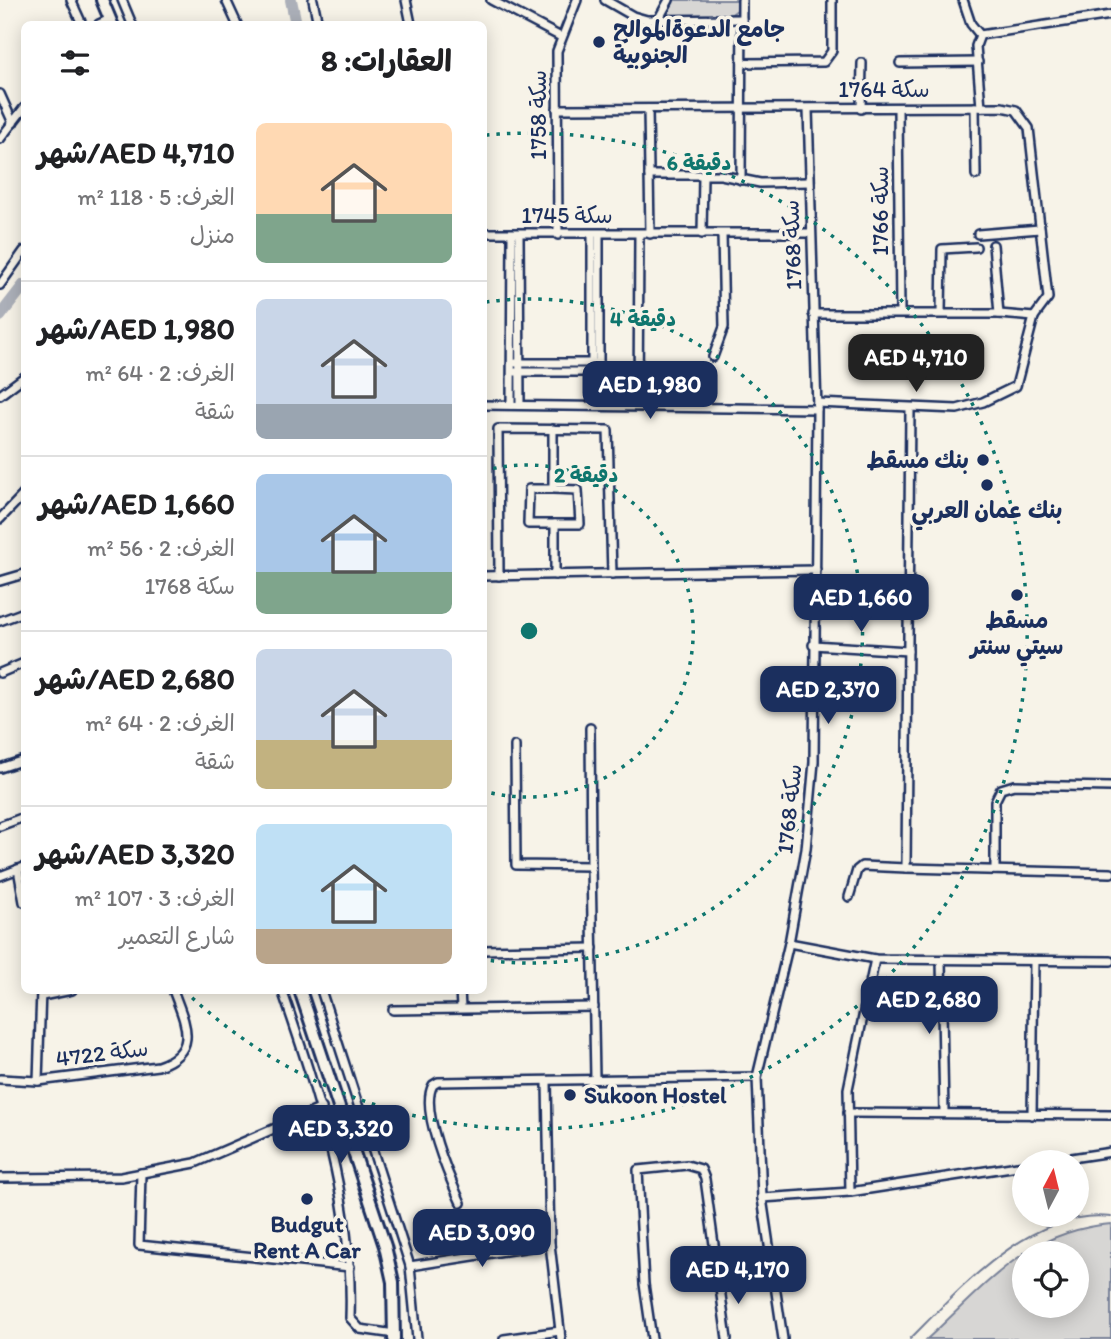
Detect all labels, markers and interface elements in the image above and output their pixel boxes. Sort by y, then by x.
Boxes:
place label: جامع الدعوةالموالح الجنوبية [613,15,785,70]
marker: جامع الدعوةالموالح الجنوبية [591,34,607,50]
text: العقارات: 8 [321,42,452,79]
icon: filters [56,44,94,82]
street label: سكة 1758 [524,70,552,160]
street label: سكة 1764 [838,75,930,103]
text: AED 4,710/شهر [37,134,235,171]
text: 6 دقيقة [667,150,731,176]
icon: home [312,151,396,235]
street label: سكة 1766 [866,166,894,256]
text: الغرف: 5 · 118 m² [78,183,235,211]
street label: سكة 1768 [776,199,808,291]
street label: سكة 1745 [521,201,613,229]
text: منزل [190,221,235,249]
text: 4 دقيقة [610,306,676,332]
text: AED 1,980/شهر [38,310,235,347]
icon: home [312,327,396,411]
pin: AED 4,710 [836,334,996,394]
text: AED 4,710 [864,343,968,371]
text: الغرف: 2 · 64 m² [85,359,235,387]
pin: AED 1,980 [570,362,730,421]
text: AED 1,980 [599,370,701,398]
text: شقة [195,397,235,425]
place label: بنك مسقط [867,446,969,474]
marker: بنك مسقط [975,452,991,468]
text: 2 دقيقة [554,462,618,488]
marker: بنك عمان العربي [979,477,995,493]
text: AED 1,660/شهر [39,485,235,522]
place label: بنك عمان العربي [912,496,1062,531]
icon: home [312,502,396,586]
text: الغرف: 2 · 56 m² [87,534,235,562]
text: سكة 1768 [145,572,235,600]
pin: AED 1,660 [781,574,941,634]
text: AED 1,660 [810,583,912,611]
marker: مسقط سيتي سنتر [1009,587,1025,603]
place label: مسقط سيتي سنتر [968,606,1064,667]
centre of rings [517,619,541,643]
text: AED 2,680/شهر [36,660,235,697]
pin: AED 2,370 [748,666,908,726]
text: AED 2,370 [776,675,880,703]
icon: home [312,677,396,761]
text: الغرف: 2 · 64 m² [85,709,235,737]
text: شقة [195,747,235,775]
street label: سكة 1768 [770,763,808,855]
text: AED 3,320/شهر [36,835,235,872]
icon: home [312,852,396,936]
text: الغرف: 3 · 107 m² [75,884,235,912]
text: شارع التعمير [119,922,235,950]
pin: AED 2,680 [849,976,1009,1036]
text: AED 2,680 [877,985,981,1013]
street label: سكة 4722 [54,1033,150,1073]
place label: Sukoon Hostel [584,1081,727,1109]
marker: Sukoon Hostel [562,1087,578,1103]
pin: AED 3,320 [261,1106,421,1165]
text: AED 3,320 [289,1114,393,1142]
north arrow [1012,1150,1088,1227]
map controls [1012,1150,1089,1318]
marker: Budgut Rent A Car [299,1191,315,1207]
place label: Budgut Rent A Car [253,1210,362,1264]
pin: AED 3,090 [402,1210,562,1269]
text: AED 3,090 [429,1218,535,1246]
button: locate [1012,1241,1089,1318]
pin: AED 4,170 [658,1246,818,1306]
text: AED 4,170 [686,1255,790,1283]

